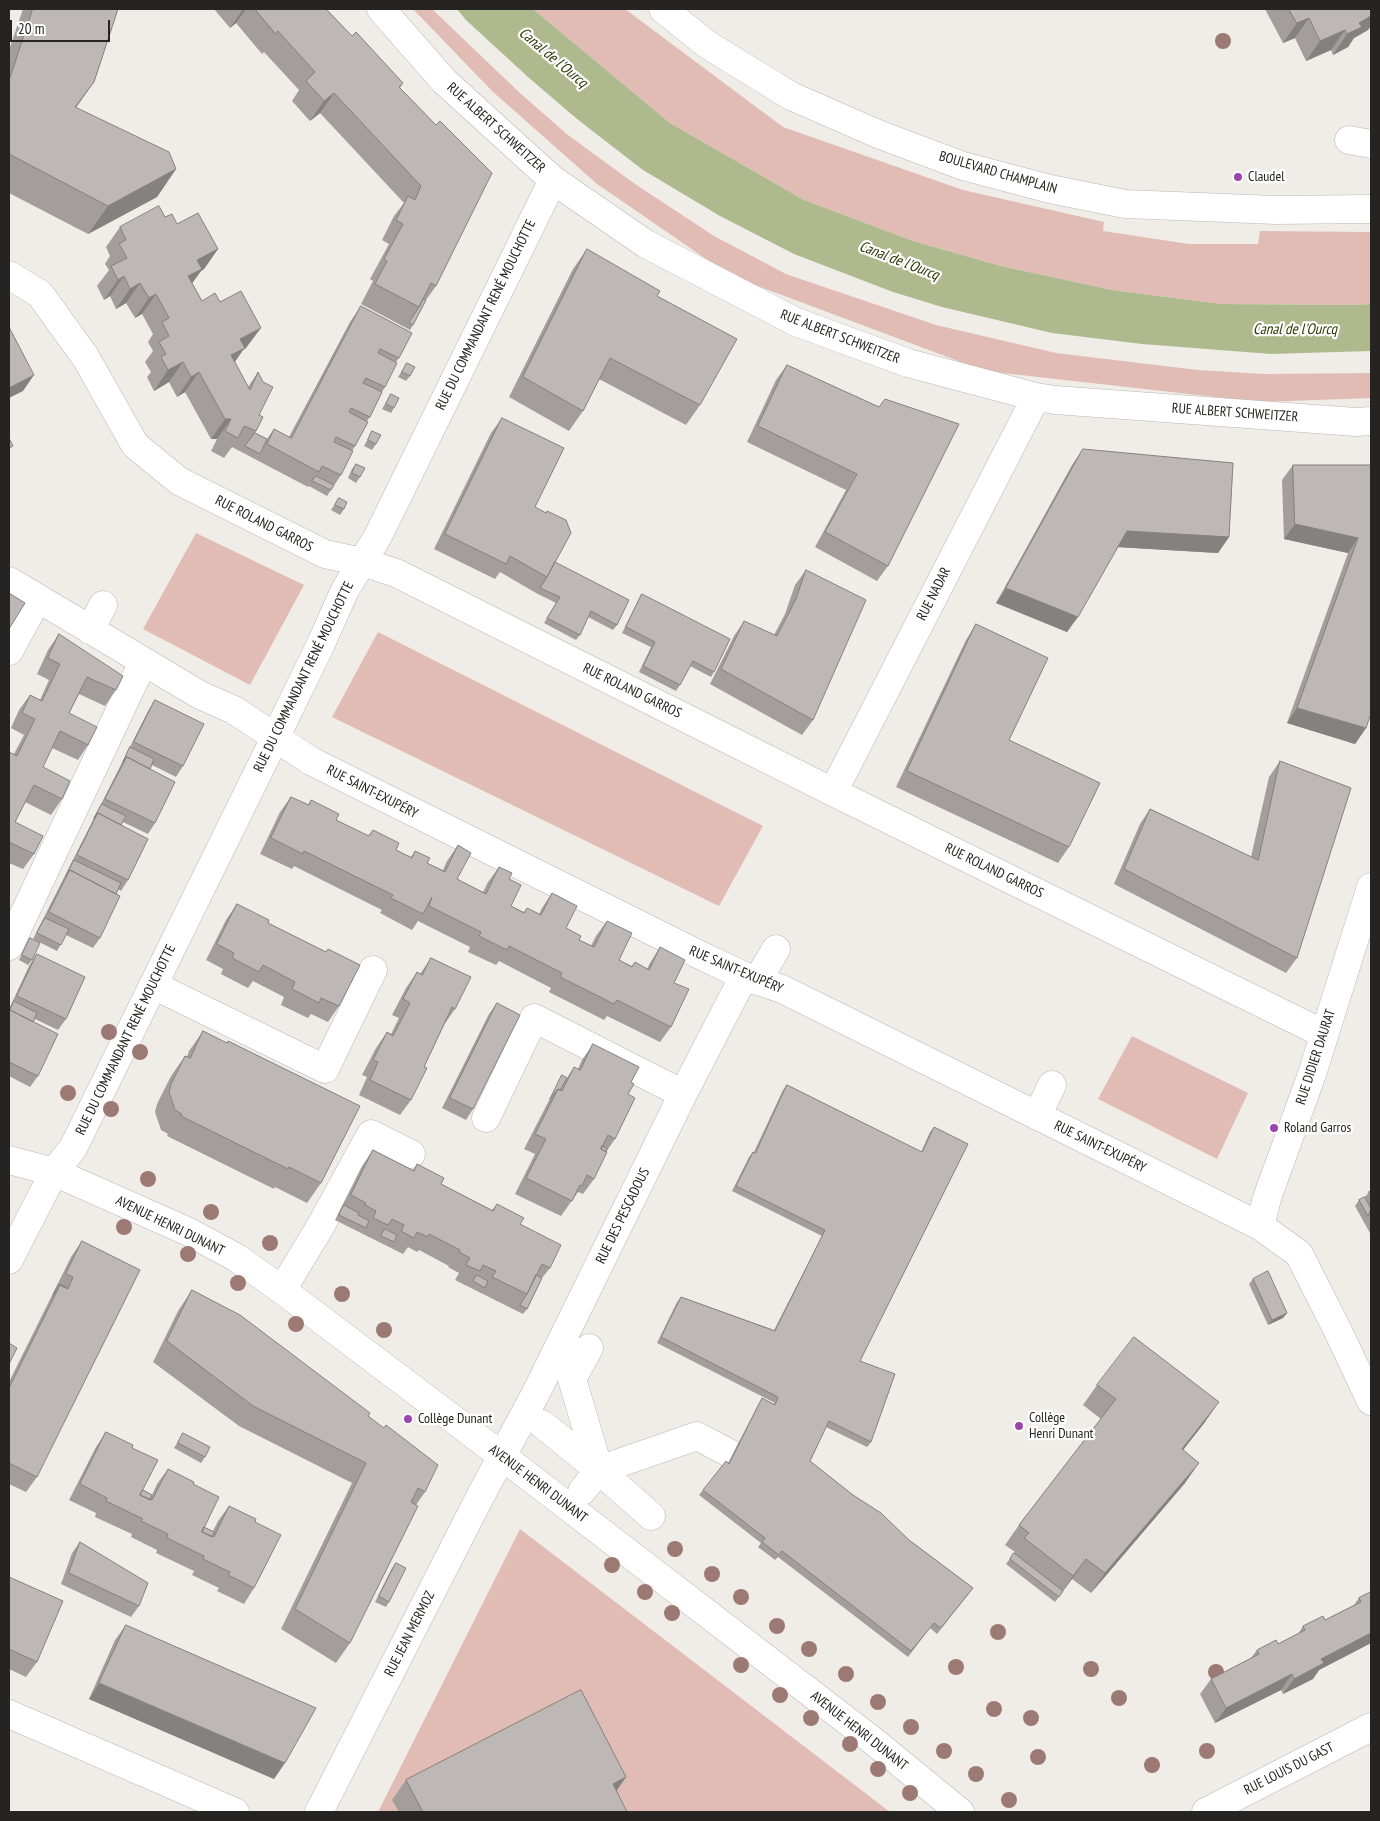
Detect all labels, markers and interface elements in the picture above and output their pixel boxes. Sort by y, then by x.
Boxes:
scale bar [12,10,112,42]
text: 20 m [18,19,44,38]
water label: Canal de l'Ourcq [515,24,591,92]
street label: RUE ALBERT SCHWEITZER [443,79,549,177]
street label: BOULEVARD CHAMPLAIN [937,148,1059,198]
place label: Claudel [1248,169,1284,185]
marker: Claudel [1232,171,1244,183]
street label: RUE DU COMMANDANT RENÉ MOUCHOTTE [432,217,540,413]
water label: Canal de l'Ourcq [857,238,941,284]
street label: RUE ALBERT SCHWEITZER [778,306,902,368]
water label: Canal de l'Ourcq [1253,321,1337,339]
street label: RUE ALBERT SCHWEITZER [1171,400,1299,426]
street label: RUE ROLAND GARROS [212,492,316,556]
street label: RUE NADAR [913,565,955,623]
street label: RUE DU COMMANDANT RENÉ MOUCHOTTE [250,579,358,775]
street label: RUE ROLAND GARROS [580,660,684,722]
street label: RUE SAINT-EXUPÉRY [323,762,421,822]
street label: RUE ROLAND GARROS [942,840,1046,902]
street label: RUE DU COMMANDANT RENÉ MOUCHOTTE [72,942,180,1138]
street label: RUE SAINT-EXUPÉRY [687,943,785,997]
street label: RUE DIDIER DAURAT [1293,1007,1339,1107]
street label: RUE SAINT-EXUPÉRY [1051,1117,1149,1177]
place label: Roland Garros [1284,1120,1351,1136]
marker: Roland Garros [1268,1122,1280,1134]
street label: RUE DES PESCADOUS [593,1165,653,1267]
street label: AVENUE HENRI DUNANT [113,1192,227,1260]
place label: Collège Henri Dunant [1029,1410,1093,1442]
place label: Collège Dunant [418,1411,492,1427]
marker: Collège Dunant [402,1413,414,1425]
marker: Collège Henri Dunant [1013,1420,1025,1432]
street label: AVENUE HENRI DUNANT [485,1442,591,1526]
street label: RUE JEAN MERMOZ [381,1588,439,1680]
street label: AVENUE HENRI DUNANT [807,1688,911,1774]
street label: RUE LOUIS DU GAST [1241,1739,1337,1799]

